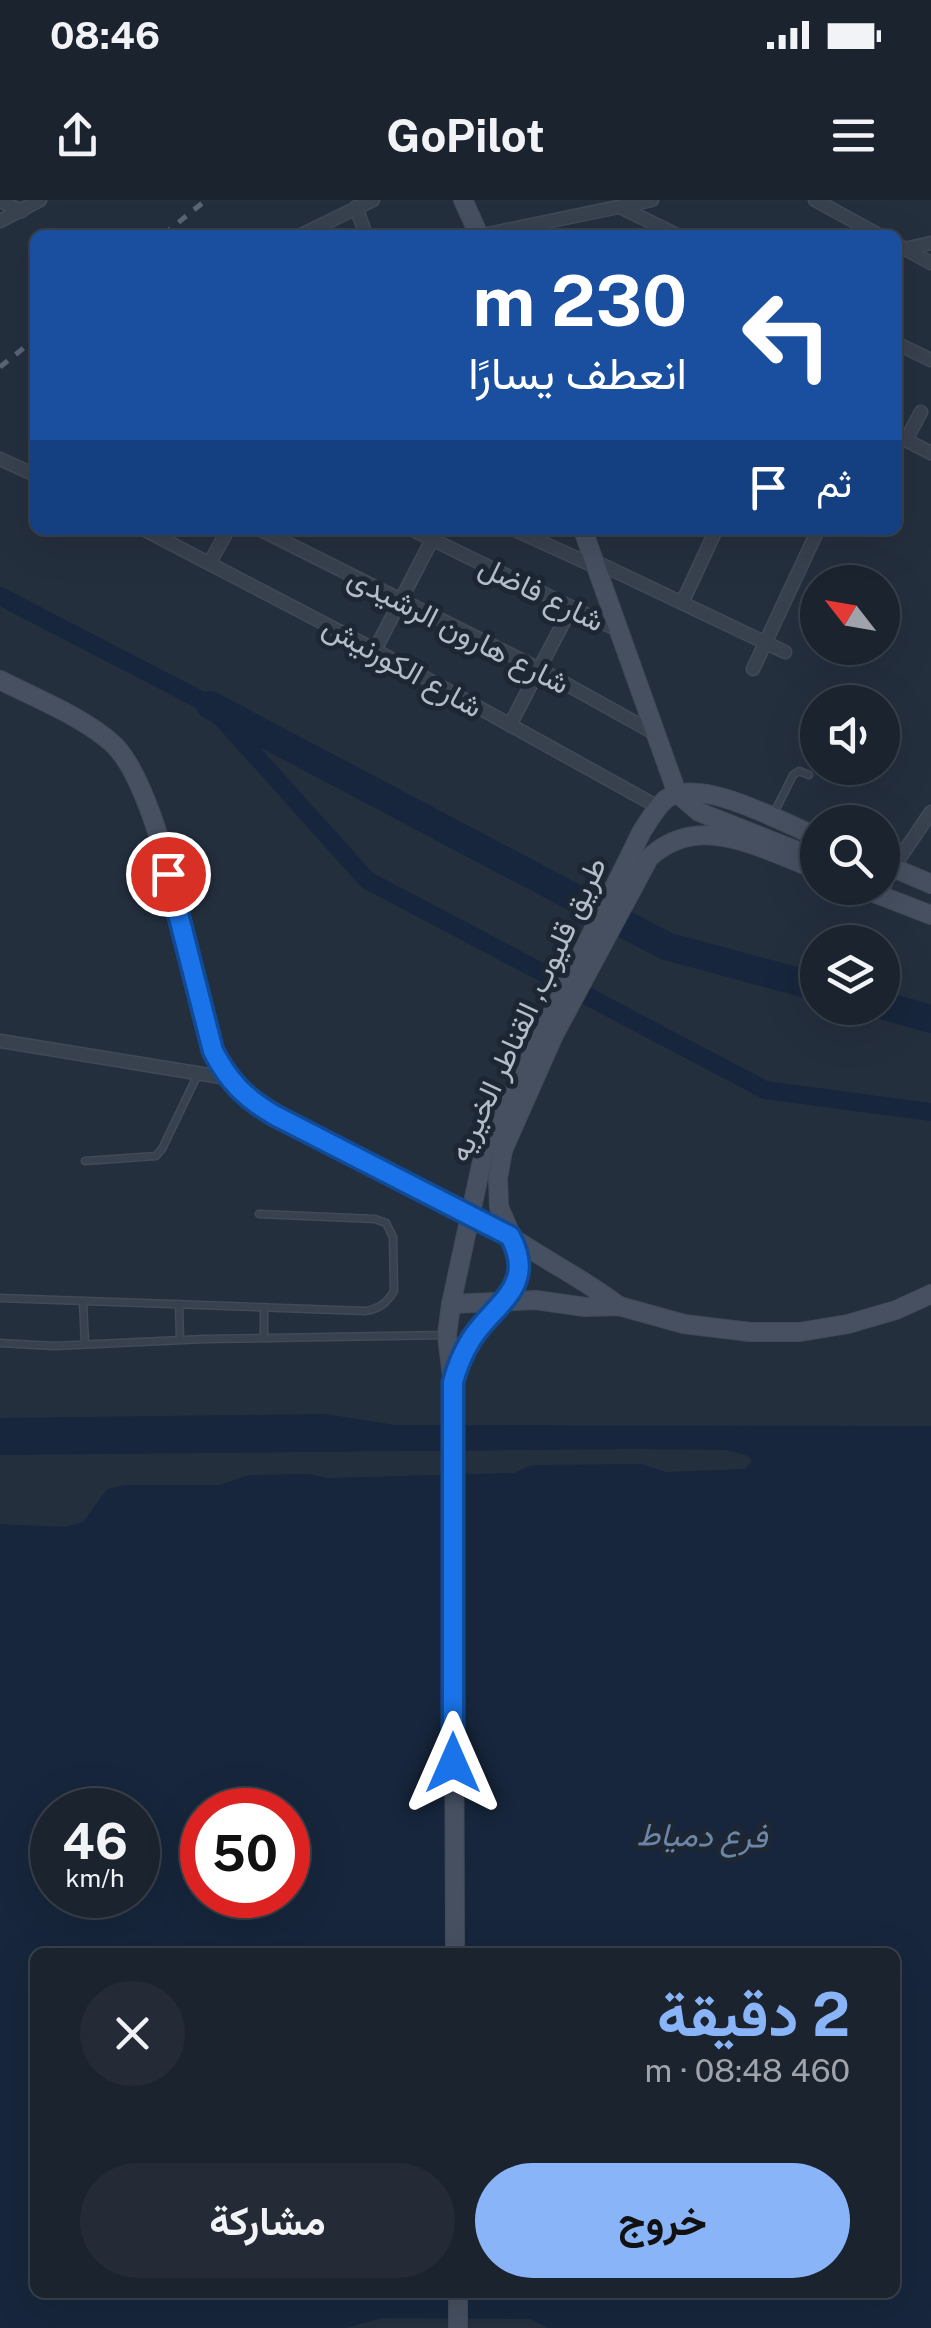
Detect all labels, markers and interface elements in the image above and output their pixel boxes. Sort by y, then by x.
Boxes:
text: 08:46 [50,13,160,58]
icon: share [50,108,105,163]
icon: menu [826,108,881,163]
text: GoPilot [386,109,545,162]
text: 230 m [473,259,687,342]
icon: left [722,270,852,400]
text: انعطف يسارًا [468,346,687,399]
icon: arrive [741,460,796,515]
text: ثم [816,461,852,506]
street label: شارع فاضل [472,547,610,641]
street label: شارع هارون الرشيدى [341,559,576,704]
north arrow [800,565,900,665]
map controls [800,565,900,1025]
street label: شارع الكورنيش [316,607,489,727]
button: sound [800,685,900,785]
button: search [800,805,900,905]
pin [126,832,211,917]
icon: arrive [141,847,196,902]
street label: طريق قليوب, القناطر الخيريه [441,851,614,1167]
button: layers [800,925,900,1025]
position arrow [401,1711,505,1815]
speed limit sign: 50 [180,1788,310,1918]
text: 46 [62,1811,128,1870]
water label: فرع دمياط [636,1815,769,1859]
text: km/h [66,1863,124,1893]
text: 2 دقيقة [657,1979,850,2050]
button: close [80,1981,185,2086]
text: 460 m · 08:48 [645,2052,850,2089]
button: مشاركة [80,2163,455,2278]
button: خروج [475,2163,850,2278]

